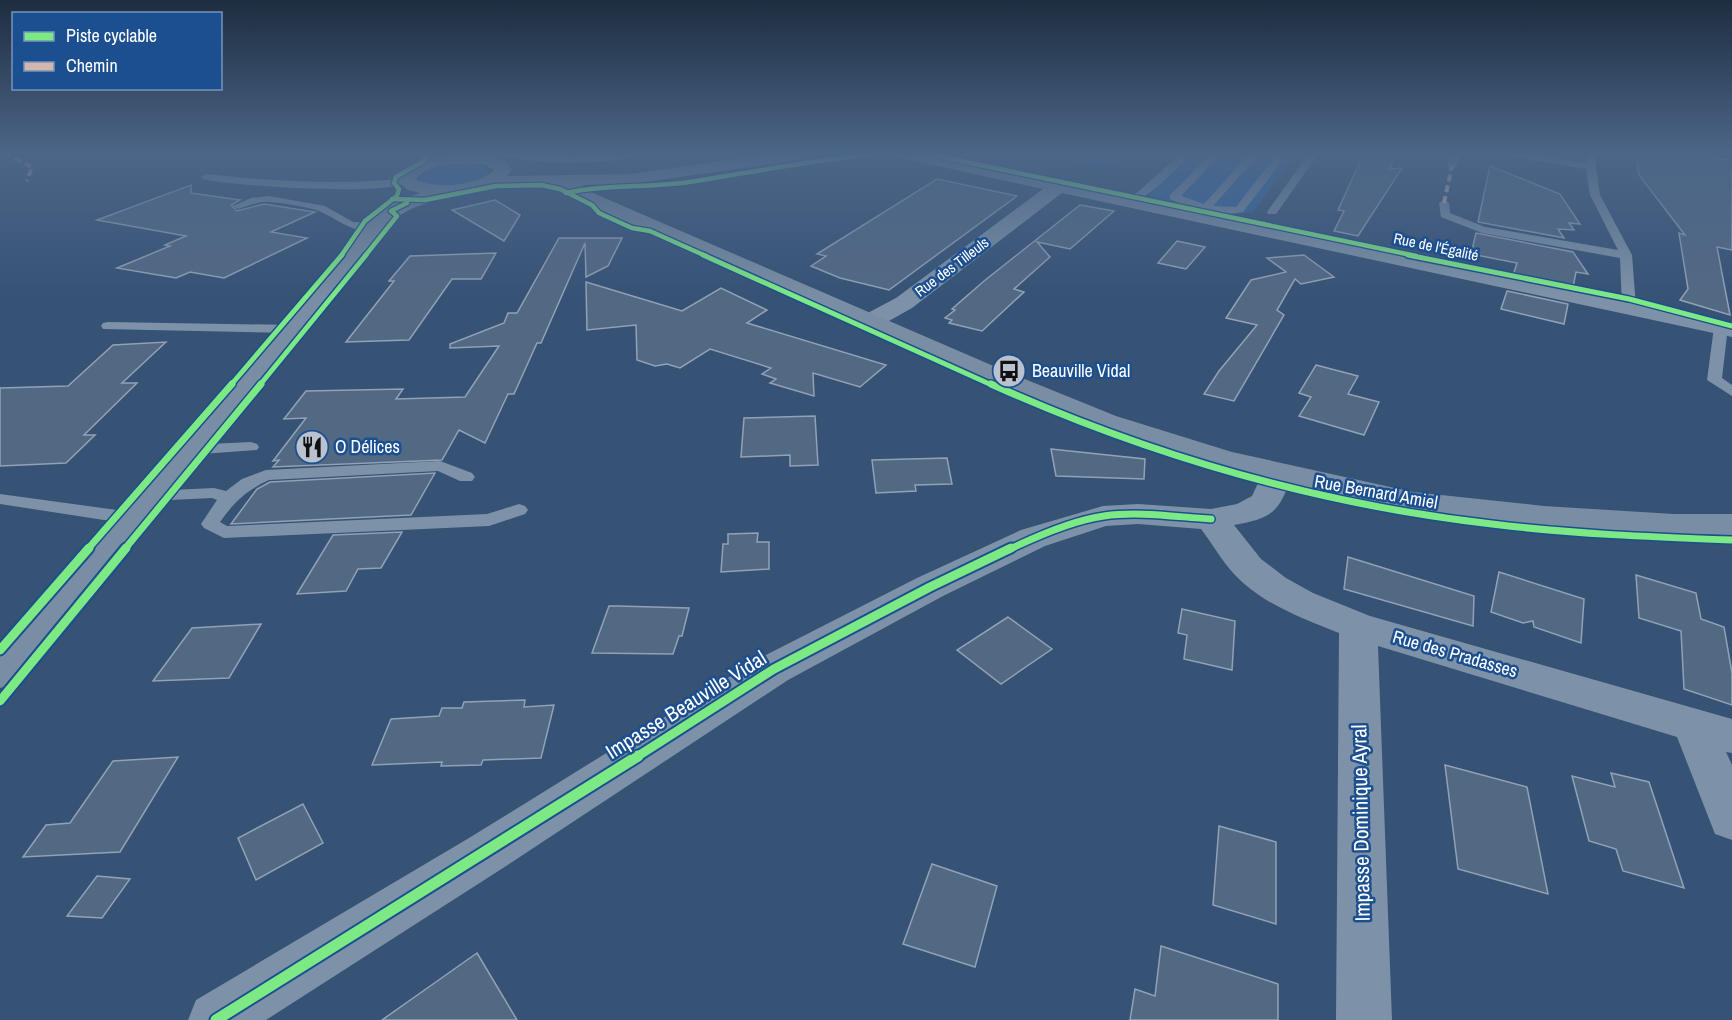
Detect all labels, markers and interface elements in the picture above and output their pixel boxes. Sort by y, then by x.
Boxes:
legend [12,12,222,90]
text: Piste cyclable [66,23,157,48]
text: Chemin [66,53,118,78]
street label: Rue de l'Égalité [1392,227,1481,266]
street label: Rue des Tilleuls [910,232,993,301]
bus stop icon: Beauville Vidal [991,353,1027,389]
place label: Beauville Vidal [1032,358,1130,383]
restaurant icon: O Délices [294,429,330,465]
place label: O Délices [335,434,400,459]
street label: Rue Bernard Amiel [1313,468,1440,515]
street label: Rue des Pradasses [1390,624,1520,683]
street label: Impasse Beauville Vidal [600,643,772,766]
street label: Impasse Dominique Ayral [1344,724,1377,922]

